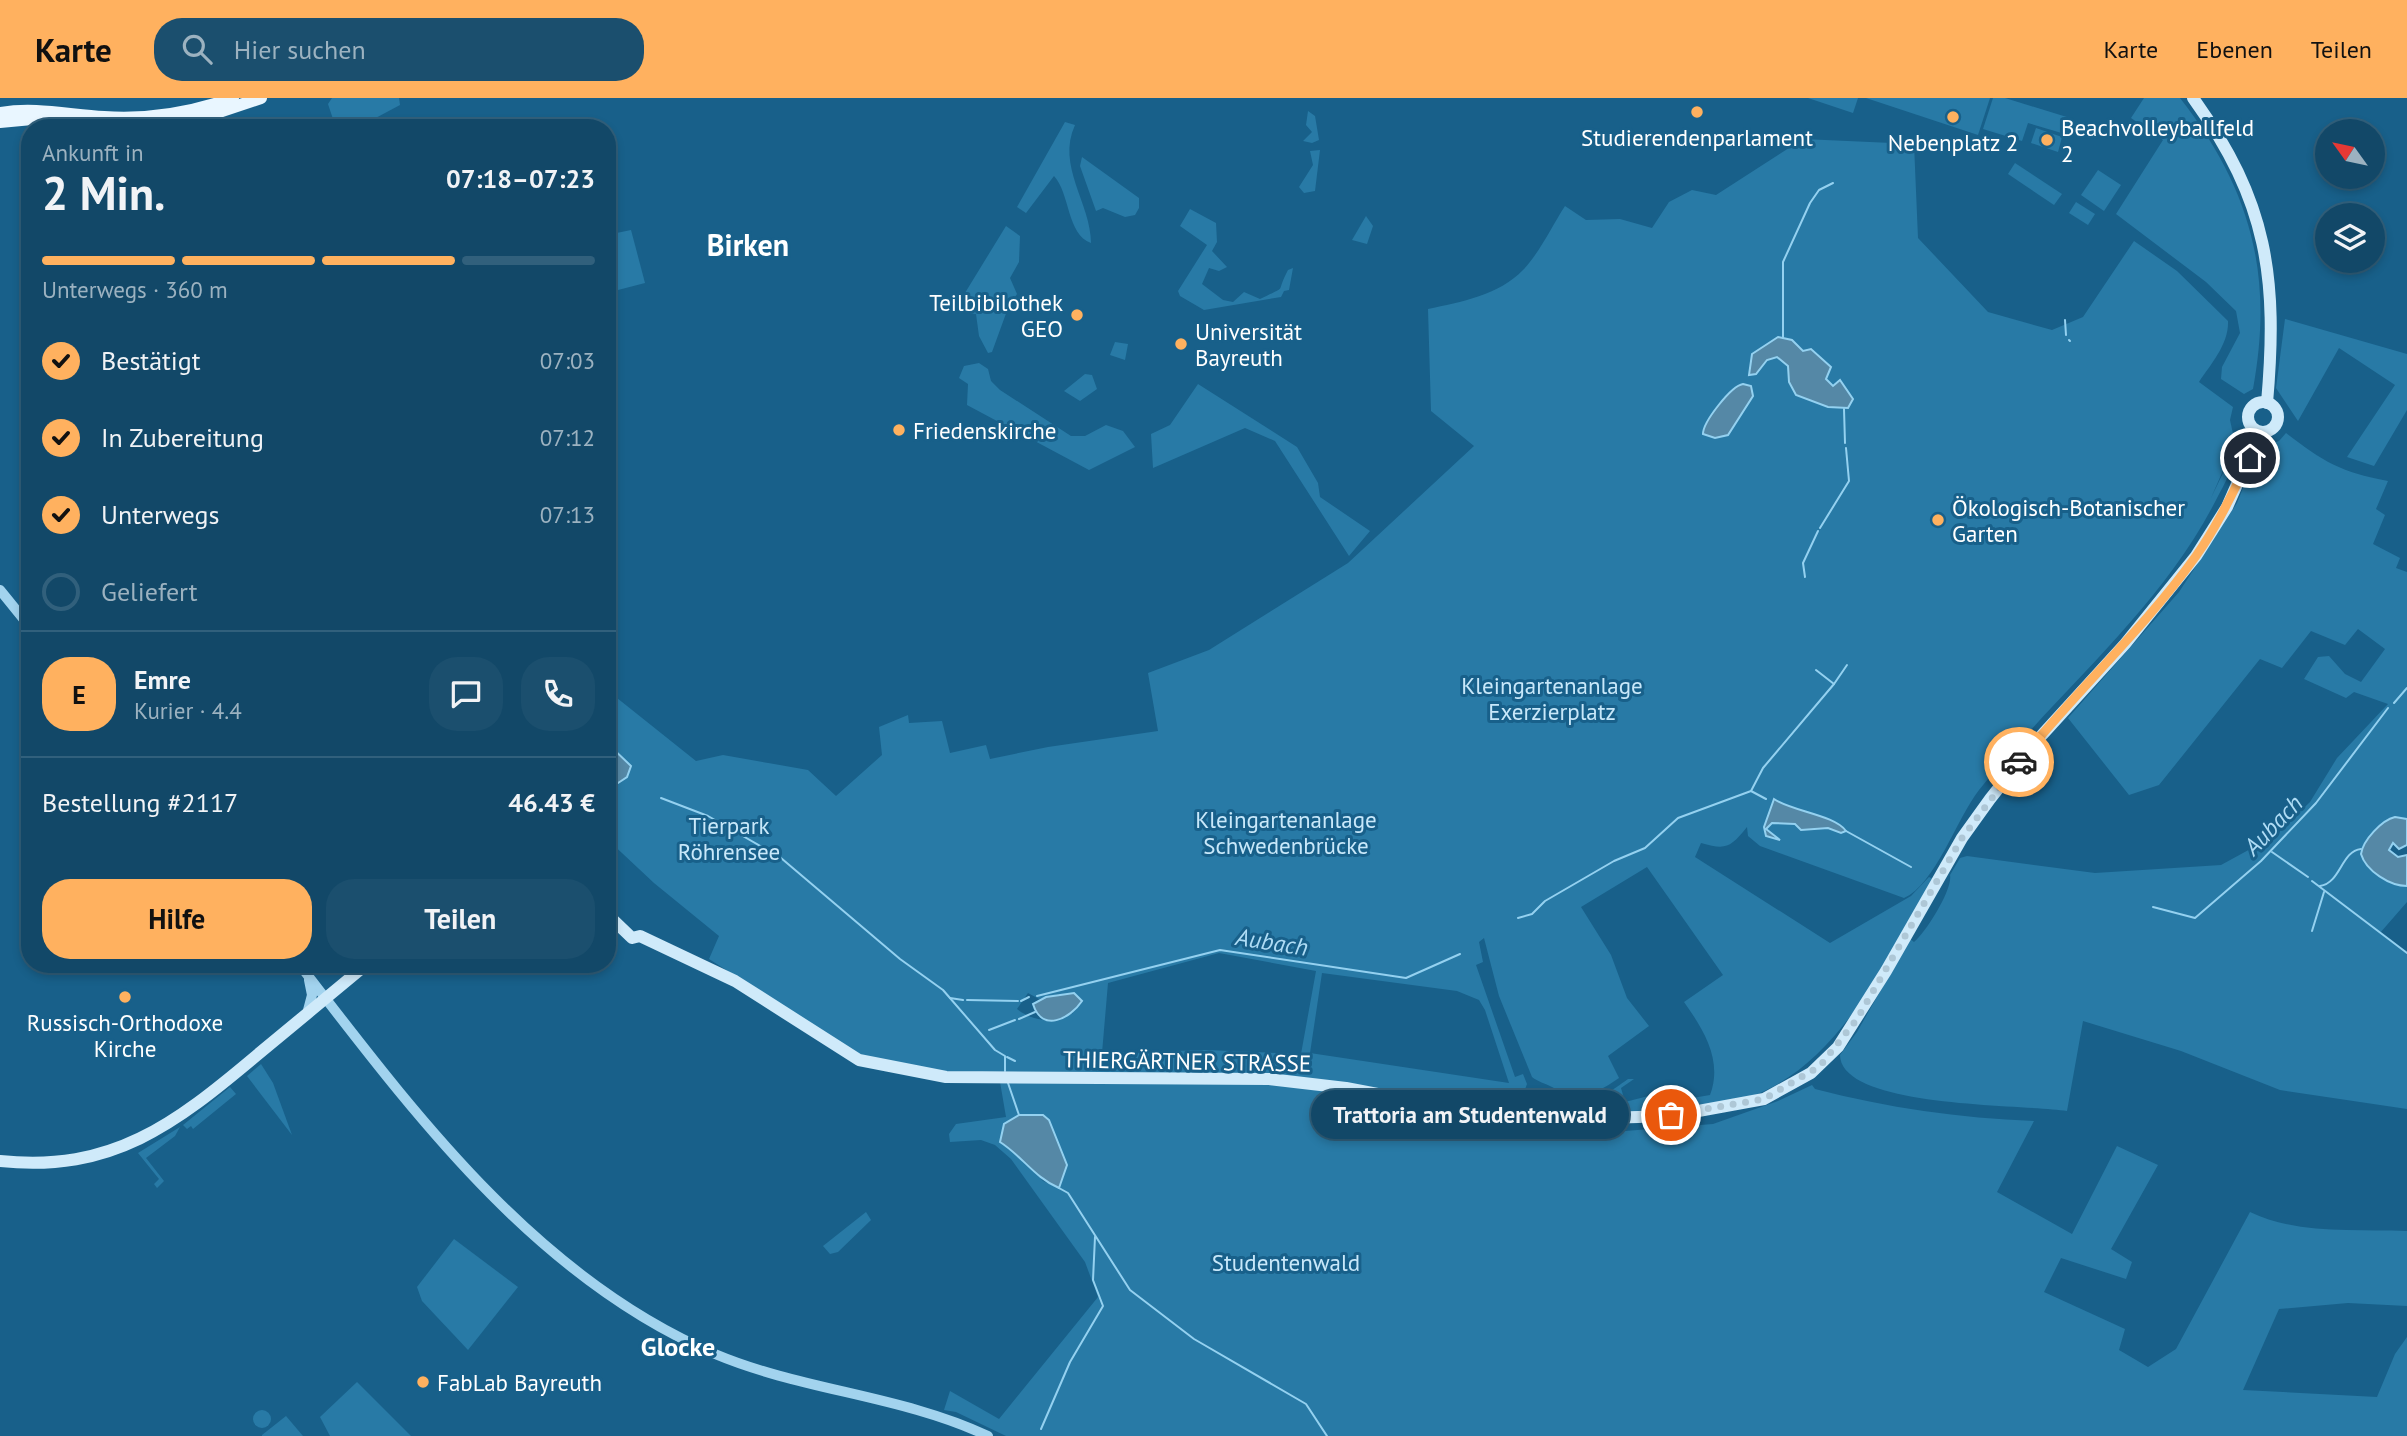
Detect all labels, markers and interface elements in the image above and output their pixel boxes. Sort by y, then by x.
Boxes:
search box [154,18,644,81]
text: Karte [35,28,112,71]
icon: search [178,30,216,68]
text: Hier suchen [234,33,366,66]
text: Karte [2104,34,2158,65]
text: Ebenen [2196,34,2273,65]
text: Teilen [2311,34,2372,65]
marker: Studierendenparlament [1689,104,1705,120]
marker: Nebenplatz 2 [1945,109,1961,125]
place label: Beachvolleyballfeld 2 [2061,113,2254,168]
north arrow [2315,119,2385,189]
map controls [2315,119,2385,273]
place label: Studierendenparlament [1581,123,1813,152]
place label: Nebenplatz 2 [1888,128,2018,157]
marker: Beachvolleyballfeld 2 [2039,132,2055,148]
text: Ankunft in [42,138,144,167]
text: 07:18–07:23 [446,162,595,195]
text: 2 Min. [42,163,165,223]
button: layers [2315,203,2385,273]
district label: Birken [707,225,789,264]
text: Unterwegs · 360 m [42,275,228,304]
place label: Teilbibilothek GEO [929,288,1063,343]
marker: Teilbibilothek GEO [1069,307,1085,323]
place label: Universität Bayreuth [1195,317,1302,372]
marker: Universität Bayreuth [1173,336,1189,352]
icon: check [42,342,80,380]
text: Bestätigt [101,344,201,377]
text: 07:03 [540,346,595,375]
place label: Friedenskirche [913,416,1057,445]
icon: check [42,419,80,457]
text: In Zubereitung [101,421,264,454]
marker: Friedenskirche [891,422,907,438]
text: 07:12 [540,423,595,452]
pin [2220,428,2280,488]
icon: home [2231,439,2269,477]
place label: Ökologisch-Botanischer Garten [1952,493,2185,548]
icon: check [42,496,80,534]
text: Unterwegs [101,498,219,531]
text: 07:13 [540,500,595,529]
marker: Ökologisch-Botanischer Garten [1930,512,1946,528]
text: Geliefert [101,575,198,608]
button: chat [429,657,503,731]
button: phone [521,657,595,731]
text: Emre [134,663,191,696]
park label: Kleingartenanlage Exerzierplatz [1461,671,1643,726]
text: E [72,678,86,711]
text: Kurier · 4.4 [134,696,242,725]
courier [1984,727,2054,797]
icon: car [2000,743,2038,781]
text: Bestellung #2117 [42,786,238,819]
text: 46.43 € [508,786,595,819]
water label: Aubach [2236,788,2309,863]
park label: Kleingartenanlage Schwedenbrücke [1195,805,1377,860]
park label: Tierpark Röhrensee [678,811,780,866]
button: Hilfe [42,879,312,959]
button: Teilen [326,879,595,959]
water label: Aubach [1233,921,1310,963]
marker: Russisch-Orthodoxe Kirche [117,989,133,1005]
place label: Russisch-Orthodoxe Kirche [27,1008,223,1063]
street label: THIERGÄRTNER STRASSE [1063,1044,1311,1078]
pin [1641,1085,1701,1145]
callout: Trattoria am Studentenwald [1310,1090,1629,1140]
icon: bag [1652,1096,1690,1134]
text: Trattoria am Studentenwald [1333,1100,1607,1129]
park label: Studentenwald [1212,1248,1360,1277]
district label: Glocke [641,1330,715,1363]
place label: FabLab Bayreuth [437,1368,602,1397]
marker: FabLab Bayreuth [415,1374,431,1390]

